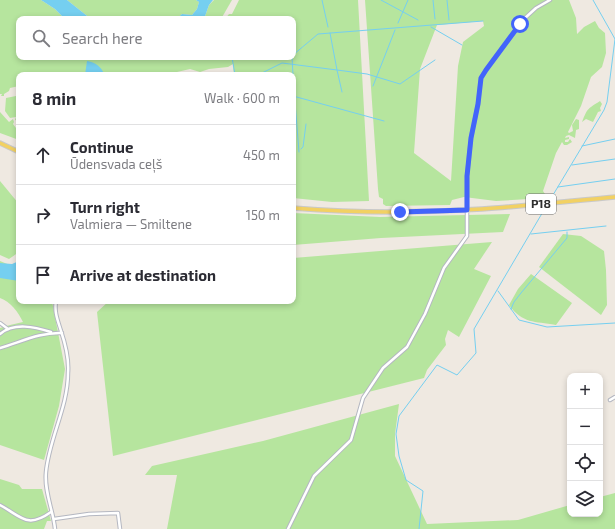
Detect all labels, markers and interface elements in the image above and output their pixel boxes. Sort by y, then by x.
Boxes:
route start [511,15,529,33]
search box [16,16,296,60]
icon: search [30,27,52,49]
text: Search here [62,29,143,47]
text: 8 min [32,88,76,108]
text: Walk · 600 m [204,90,280,106]
text: Continue [70,138,133,156]
icon: ahead [32,144,54,166]
text: 450 m [243,147,280,163]
text: Ūdensvada ceļš [70,156,162,172]
road number: P18 [526,194,556,214]
text: Turn right [70,198,140,216]
route end [391,203,409,221]
icon: right [32,204,54,226]
text: 150 m [246,207,280,223]
text: Valmiera — Smiltene [70,216,192,232]
icon: arrive [32,264,54,286]
text: Arrive at destination [70,266,216,284]
map controls [567,373,603,517]
button: + [567,373,603,409]
button: − [567,409,603,445]
button: locate [567,445,603,481]
button: layers [567,481,603,517]

